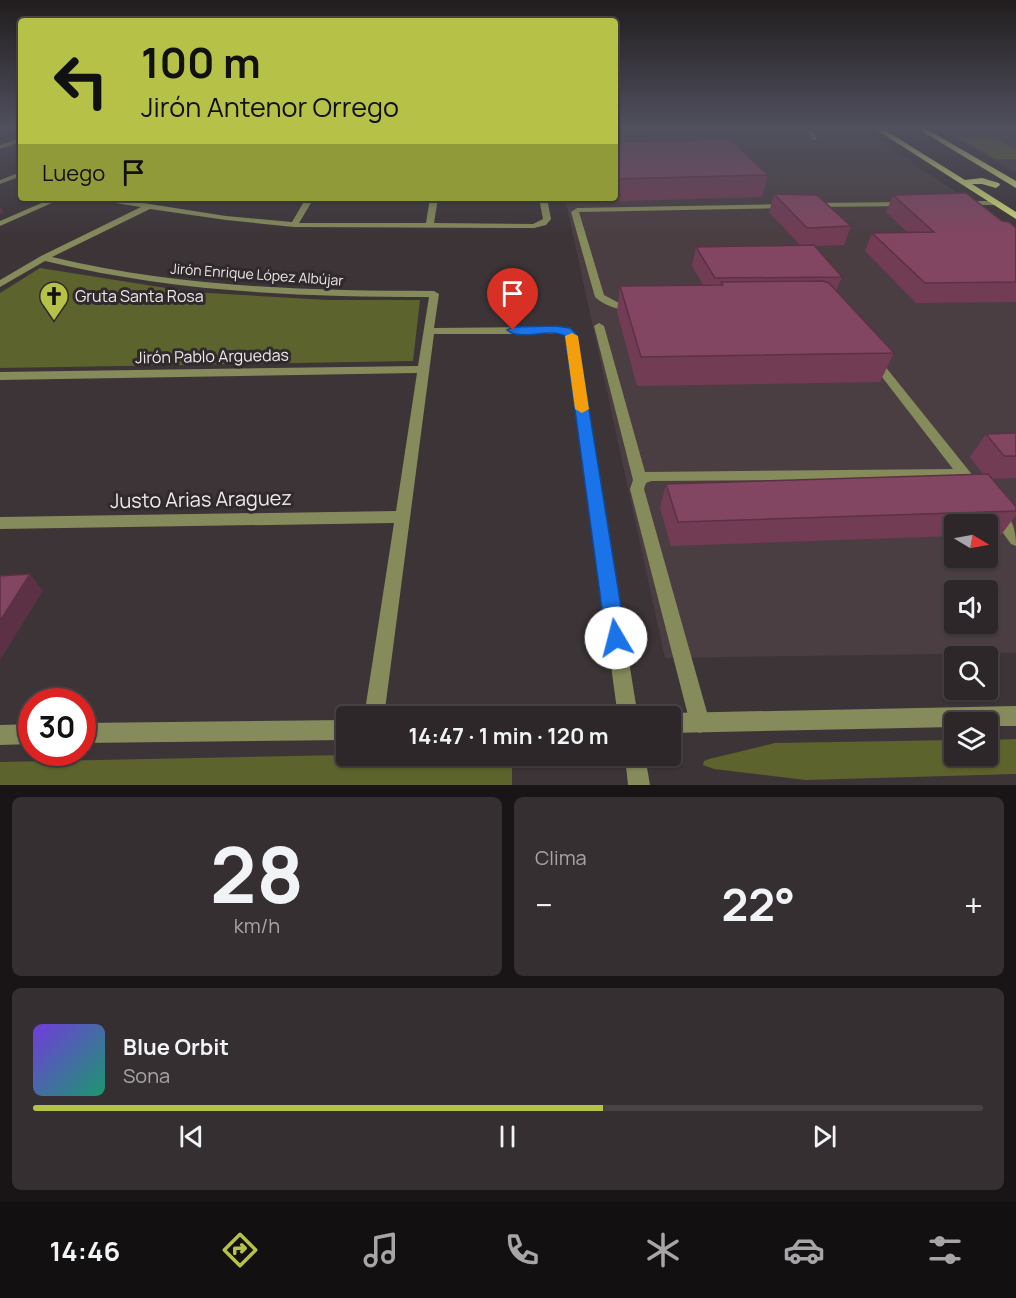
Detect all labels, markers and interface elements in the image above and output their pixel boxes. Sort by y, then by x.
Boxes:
text: 100 m [141,33,261,91]
icon: left [42,42,120,120]
text: Jirón Antenor Orrego [141,88,399,125]
icon: arrive [117,156,150,189]
text: Luego [42,158,105,188]
street label: Jirón Enrique López Albújar [170,258,344,290]
pin [487,268,538,330]
icon: arrive [496,277,529,310]
church icon: Gruta Santa Rosa [38,280,70,322]
place label: Gruta Santa Rosa [75,285,204,307]
street label: Jirón Pablo Arguedas [135,344,289,368]
street label: Justo Arias Araguez [110,484,292,514]
north arrow [944,514,998,568]
map controls [944,514,998,766]
button: sound [944,580,998,634]
position arrow [584,606,648,670]
button: search [944,646,998,700]
speed limit sign: 30 [18,688,96,766]
button: layers [944,712,998,766]
text: 14:47 · 1 min · 120 m [408,721,609,751]
text: 28 [210,820,304,926]
text: Clima [535,844,587,871]
text: 22° [721,873,795,935]
text: − [535,882,553,927]
text: + [964,882,983,927]
text: km/h [234,912,280,939]
text: Blue Orbit [123,1032,229,1062]
text: Sona [123,1062,170,1089]
icon: previous [175,1120,208,1153]
icon: pause [491,1120,524,1153]
icon: next [808,1120,841,1153]
icon: directions [219,1229,261,1271]
icon: music [360,1229,402,1271]
icon: phone [501,1229,543,1271]
icon: climate [642,1229,684,1271]
icon: car [783,1229,825,1271]
icon: filters [924,1229,966,1271]
text: 14:46 [50,1232,120,1269]

